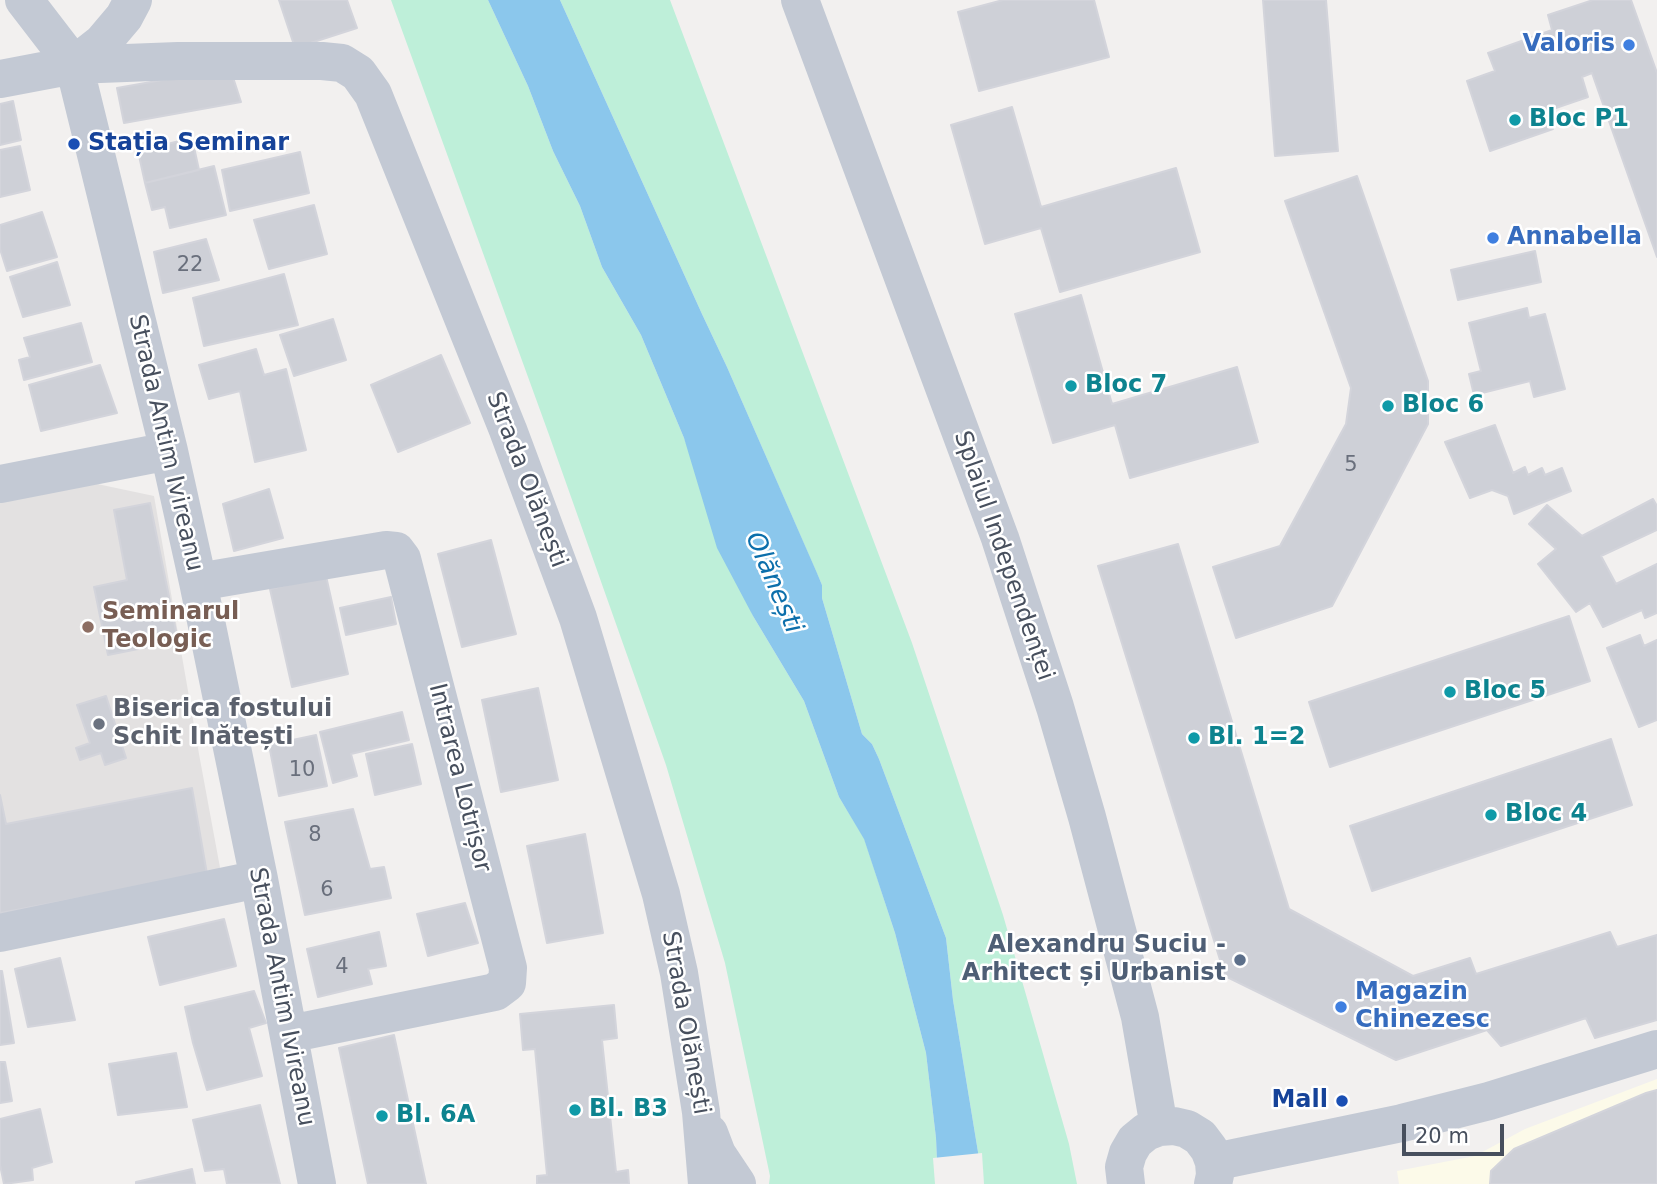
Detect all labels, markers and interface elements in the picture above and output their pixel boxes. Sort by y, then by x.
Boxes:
place label: Valoris [1522,31,1615,59]
marker: Valoris [1621,37,1637,53]
place label: Bloc P1 [1529,106,1629,134]
marker: Bloc P1 [1507,112,1523,128]
place label: Stația Seminar [88,130,289,158]
marker: Stația Seminar [66,136,82,152]
place label: Annabella [1507,224,1642,252]
marker: Annabella [1485,230,1501,246]
house number: 22 [177,253,203,279]
street label: Strada Antim Ivireanu [121,312,209,574]
place label: Bloc 7 [1085,372,1167,400]
marker: Bloc 7 [1063,378,1079,394]
street label: Strada Olănești [479,388,573,572]
place label: Bloc 6 [1402,392,1484,420]
marker: Bloc 6 [1380,398,1396,414]
street label: Splaiul Independenței [947,428,1059,684]
house number: 5 [1344,453,1358,479]
water label: Olănești [738,528,808,638]
place label: Seminarul Teologic [102,599,239,655]
marker: Seminarul Teologic [80,619,96,635]
place label: Bloc 5 [1464,678,1546,706]
street label: Intrarea Lotrișor [422,681,496,875]
marker: Bloc 5 [1442,684,1458,700]
place label: Biserica fostului Schit Inătești [113,696,332,752]
marker: Biserica fostului Schit Inătești [91,716,107,732]
place label: Bl. 1=2 [1208,724,1306,752]
marker: Bl. 1=2 [1186,730,1202,746]
house number: 10 [289,758,315,784]
place label: Bloc 4 [1505,801,1587,829]
marker: Bloc 4 [1483,807,1499,823]
house number: 8 [308,823,322,849]
street label: Strada Antim Ivireanu [242,865,320,1129]
house number: 6 [320,878,334,904]
street label: Strada Olănești [655,929,715,1117]
place label: Alexandru Suciu - Arhitect și Urbanist [962,932,1226,988]
marker: Alexandru Suciu - Arhitect și Urbanist [1232,952,1248,968]
house number: 4 [335,955,349,981]
place label: Magazin Chinezesc [1355,979,1490,1035]
marker: Magazin Chinezesc [1333,999,1349,1015]
place label: Mall [1271,1087,1328,1115]
marker: Mall [1334,1093,1350,1109]
place label: Bl. B3 [589,1096,668,1124]
place label: Bl. 6A [396,1102,475,1130]
marker: Bl. B3 [567,1102,583,1118]
marker: Bl. 6A [374,1108,390,1124]
scale bar [1405,1110,1506,1154]
text: 20 m [1415,1124,1469,1148]

